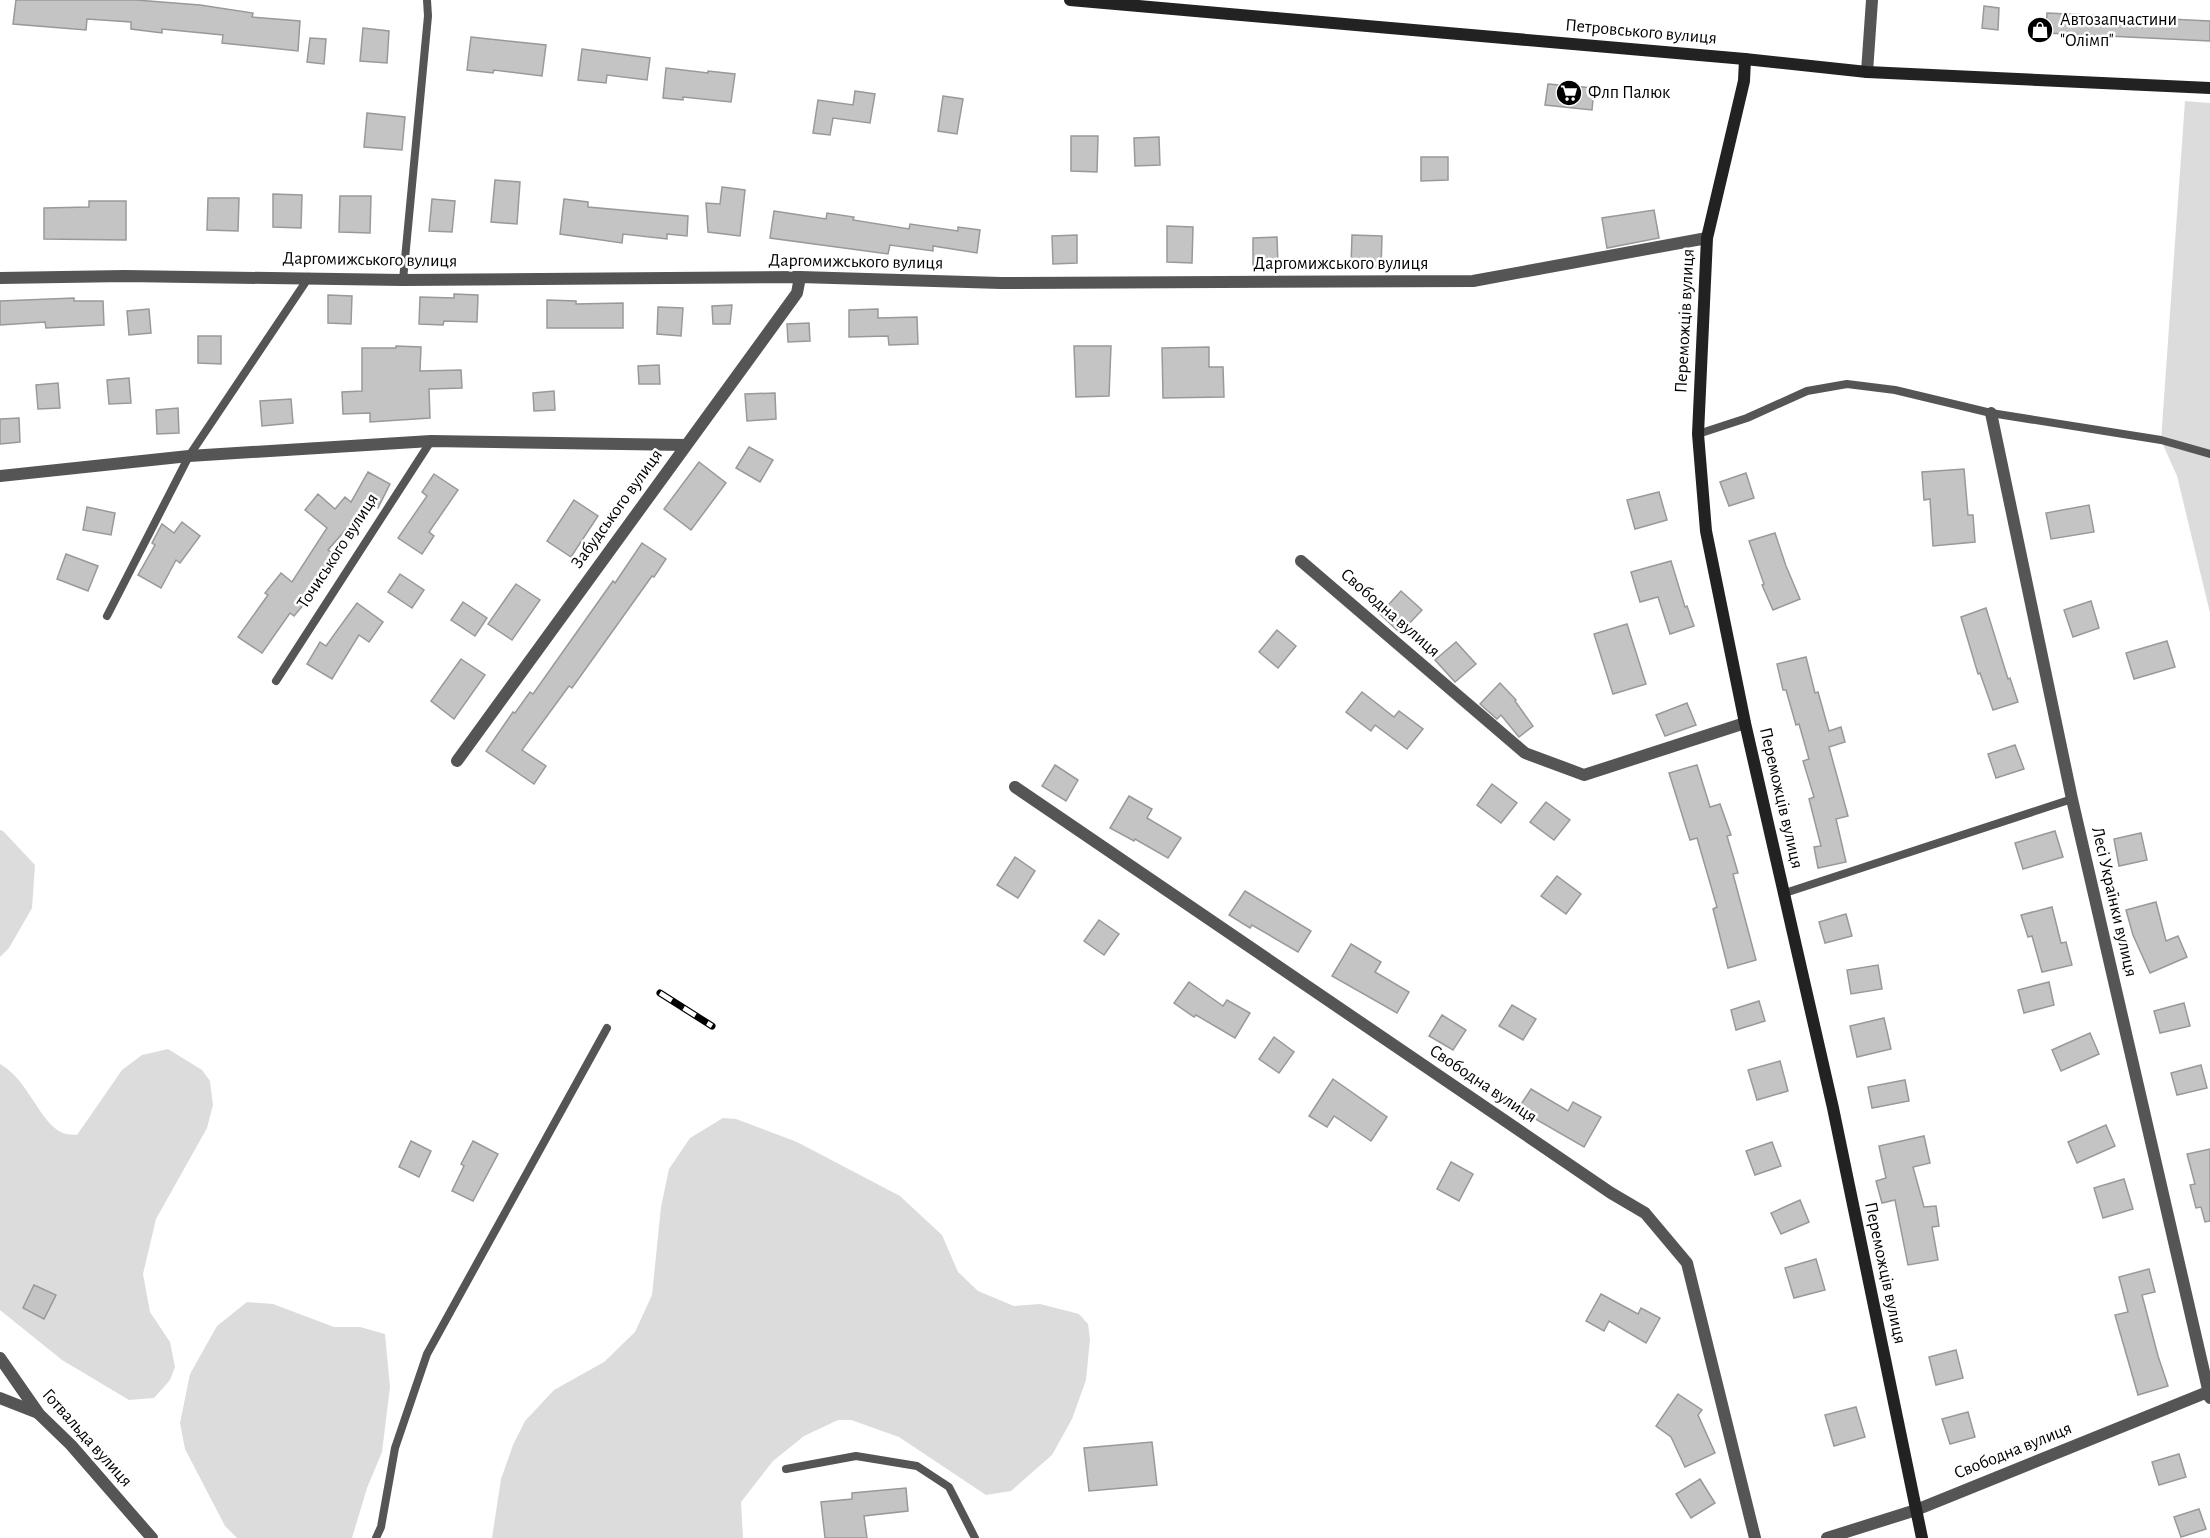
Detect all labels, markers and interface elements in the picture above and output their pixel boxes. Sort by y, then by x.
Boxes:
place label: Автозапчастини "Олімп" [2060,11,2177,50]
shop icon: Автозапчастини "Олімп" [2025,15,2055,45]
street label: Петровського вулиця [1564,16,1718,48]
supermarket icon: Флп Палюк [1554,78,1584,108]
place label: Флп Палюк [1588,84,1671,102]
street label: Переможців вулиця [1672,248,1698,394]
street label: Даргомижського вулиця [282,249,458,271]
street label: Даргомижського вулиця [768,251,944,273]
street label: Даргомижського вулиця [1254,255,1428,273]
street label: Забудського вулиця [567,446,666,572]
street label: Точиського вулиця [294,490,382,612]
street label: Свободна вулиця [1337,564,1444,661]
street label: Переможців вулиця [1756,726,1806,870]
street label: Лесі Українки вулиця [2088,825,2140,979]
street label: Свободна вулиця [1426,1041,1541,1126]
street label: Переможців вулиця [1861,1200,1909,1346]
street label: Готвальда вулиця [38,1386,136,1490]
street label: Свободна вулиця [1951,1418,2074,1483]

